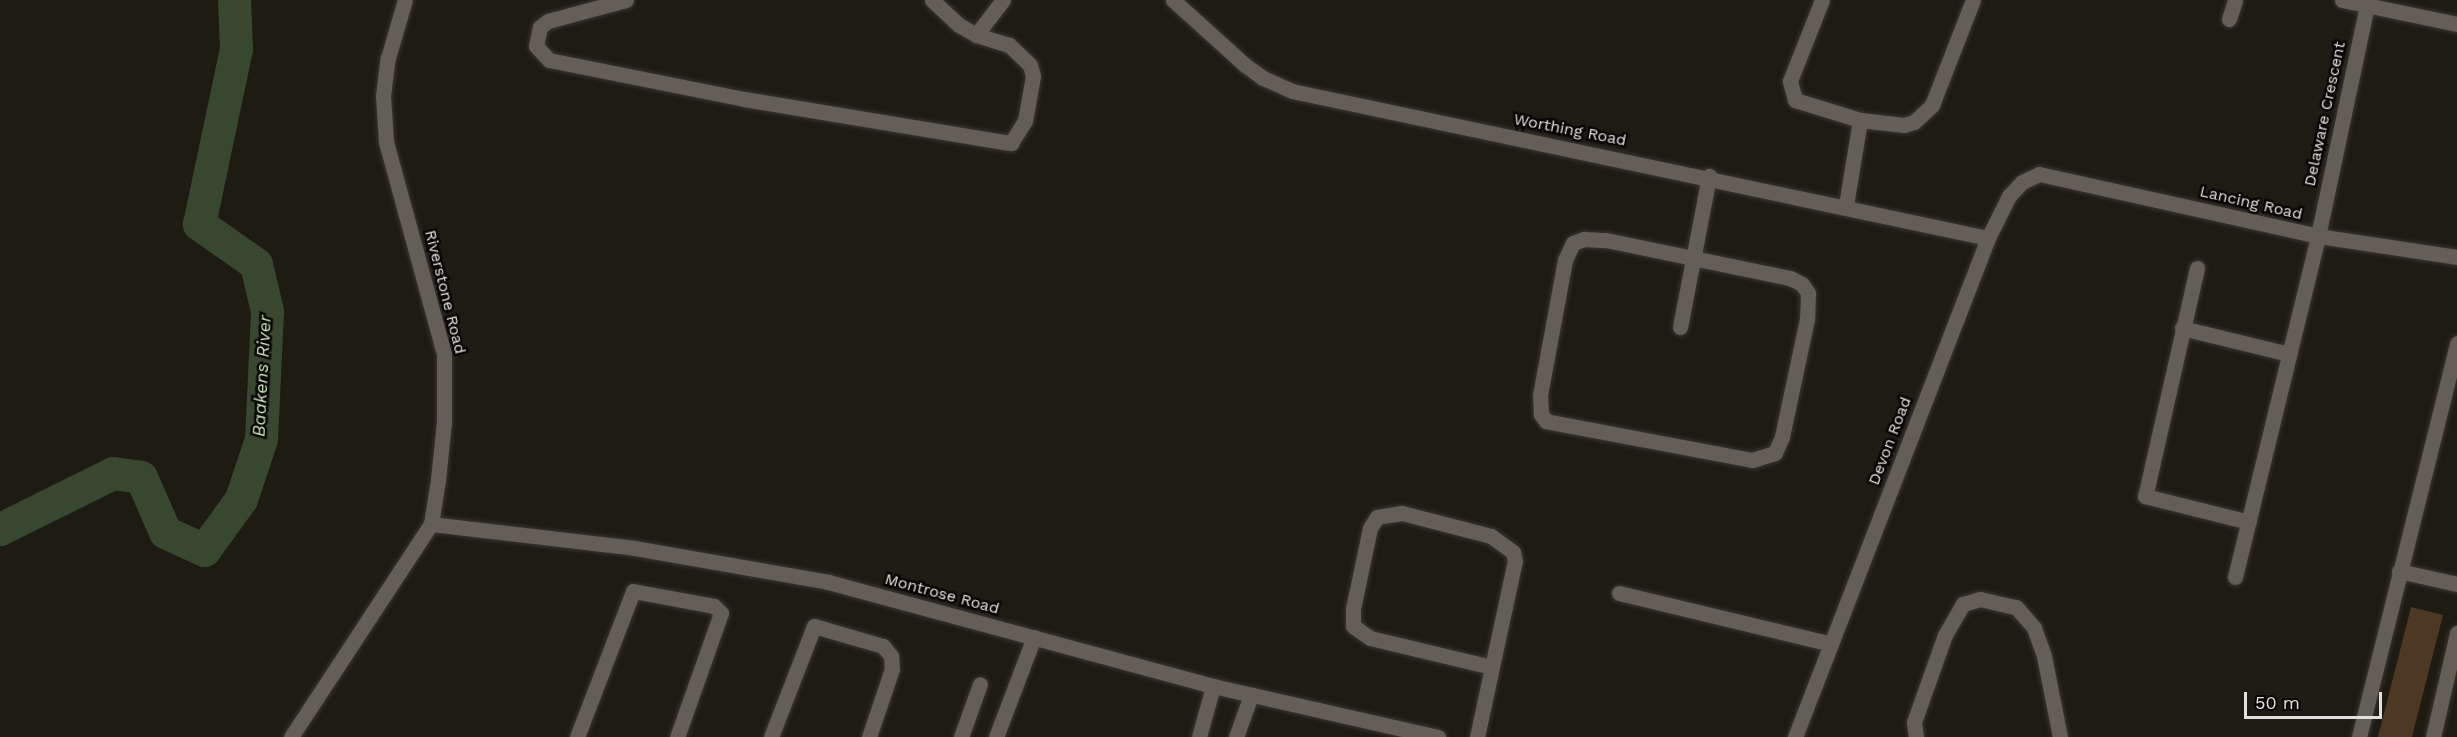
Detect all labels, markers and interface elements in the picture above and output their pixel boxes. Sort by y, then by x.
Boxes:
street label: Delaware Crescent [2300,40,2350,188]
street label: Worthing Road [1512,110,1628,150]
street label: Lancing Road [2198,182,2304,224]
street label: Riverstone Road [420,228,470,356]
water label: Baakens River [248,315,276,437]
street label: Devon Road [1864,394,1916,488]
street label: Montrose Road [883,569,1001,619]
scale bar [2247,680,2385,718]
text: 50 m [2255,692,2300,713]

